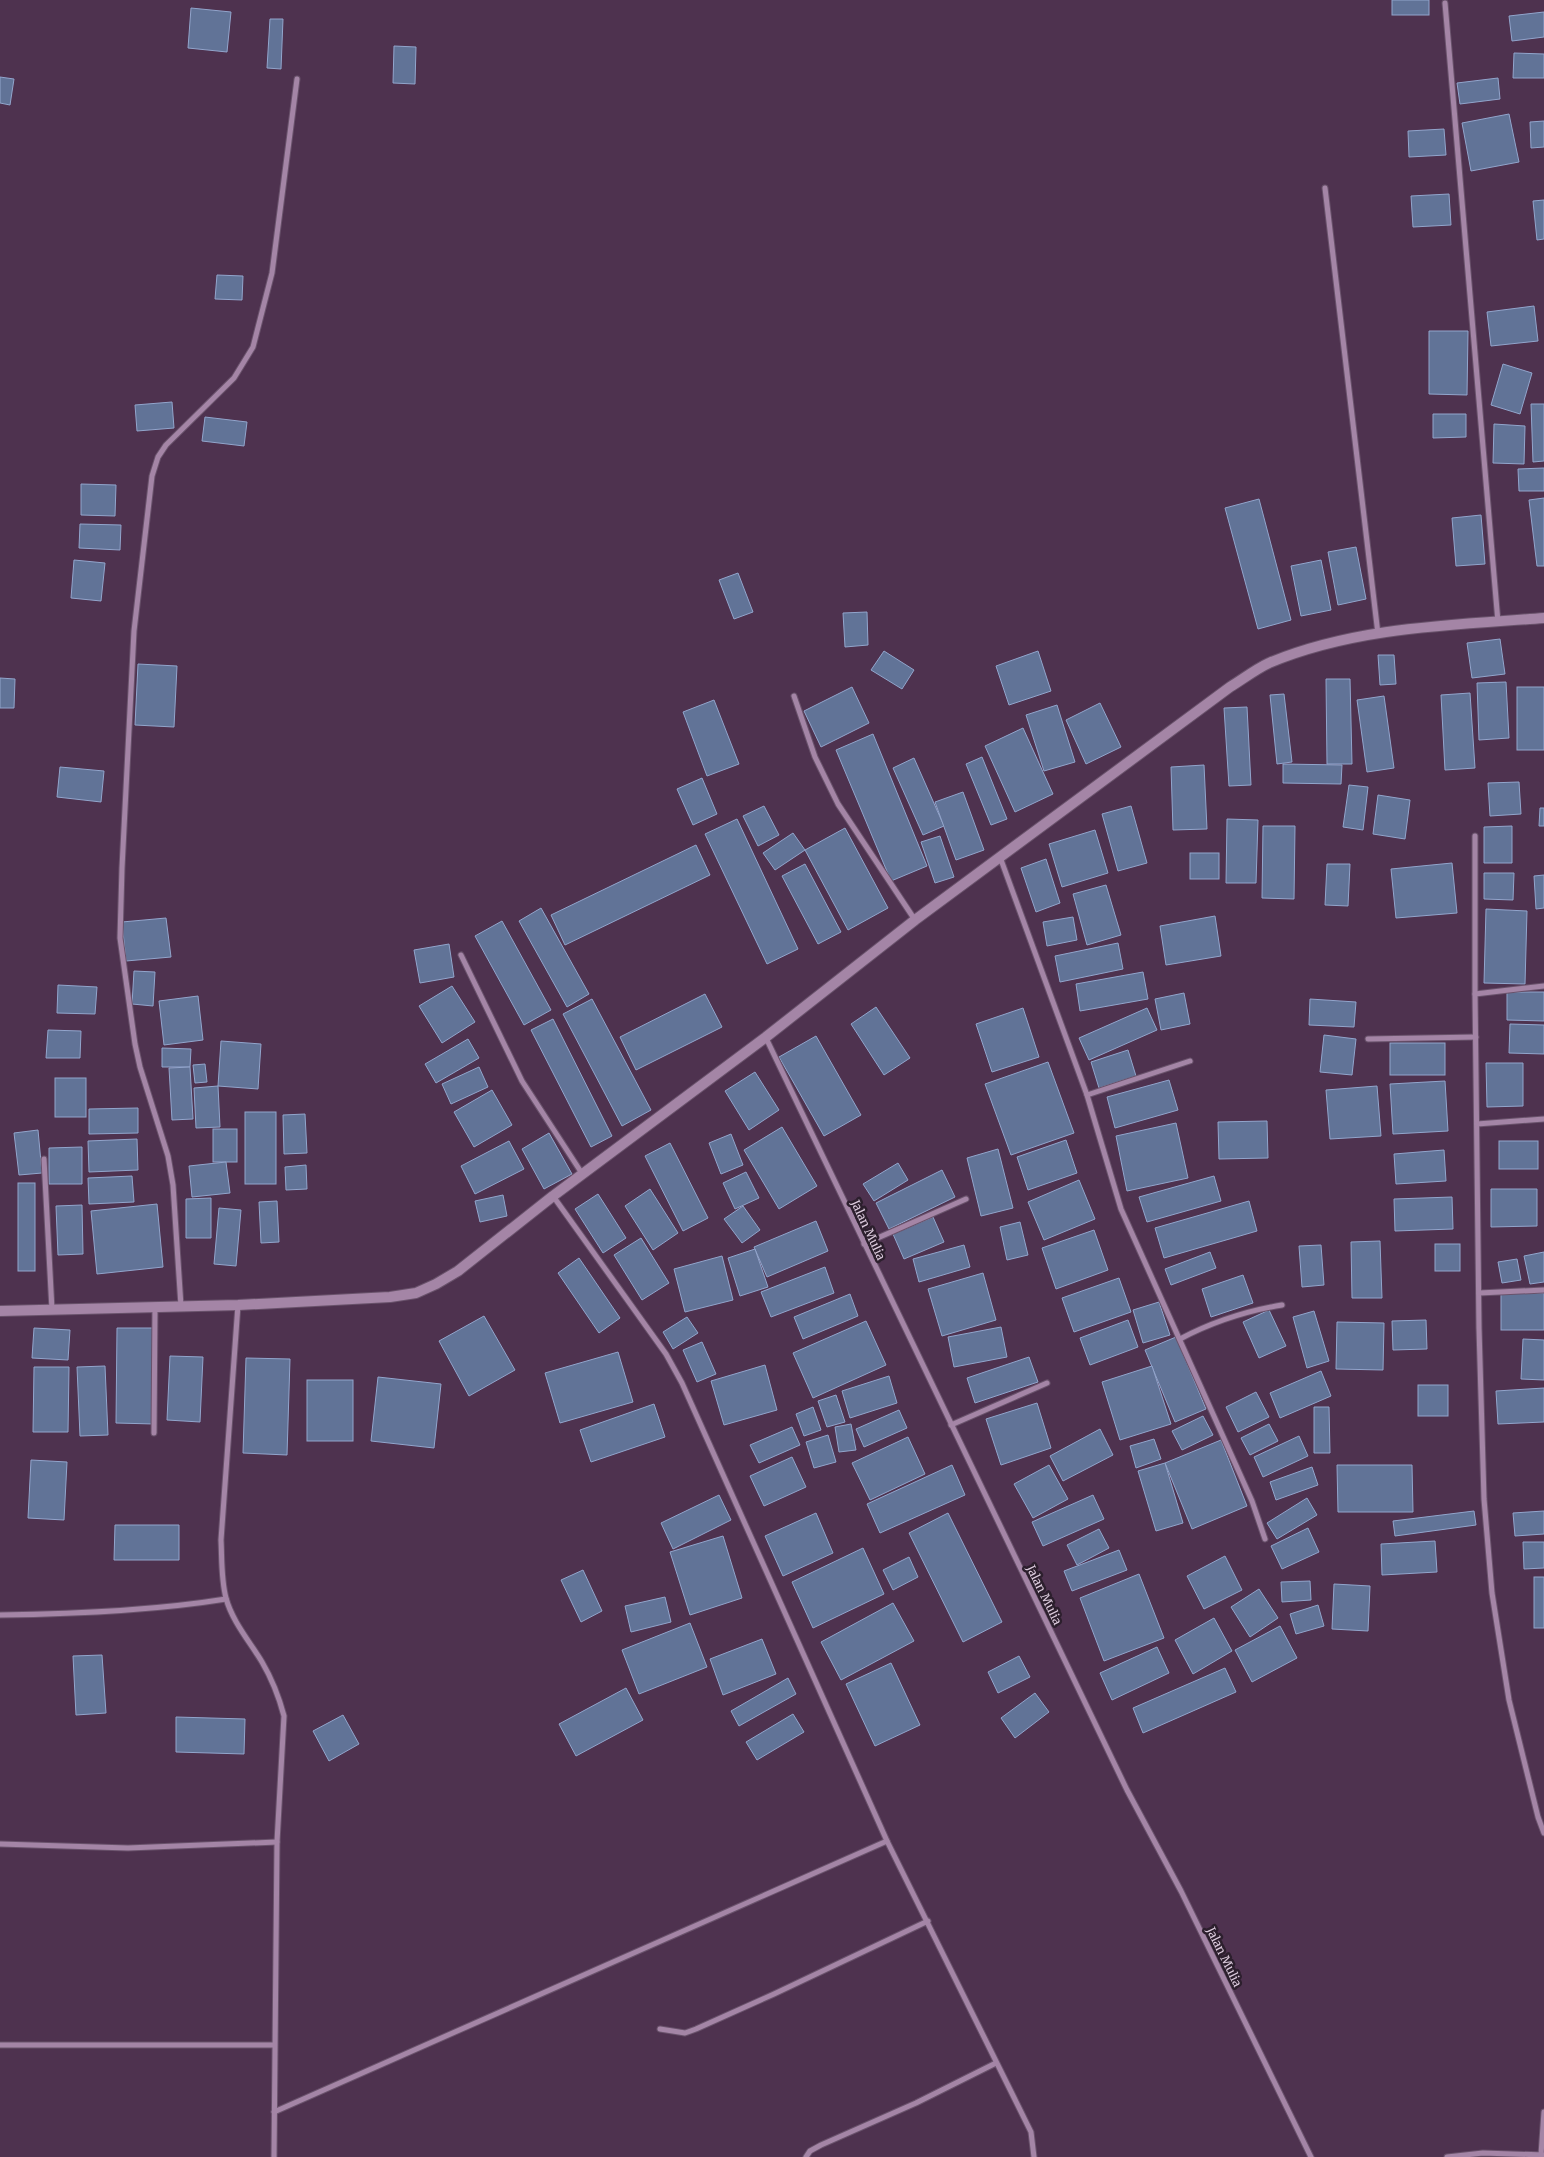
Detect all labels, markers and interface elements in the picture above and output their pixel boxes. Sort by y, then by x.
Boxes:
street label: Jalan Mulia [848,1196,889,1263]
street label: Jalan Mulia [1023,1562,1066,1628]
street label: Jalan Mulia [1203,1924,1246,1990]

